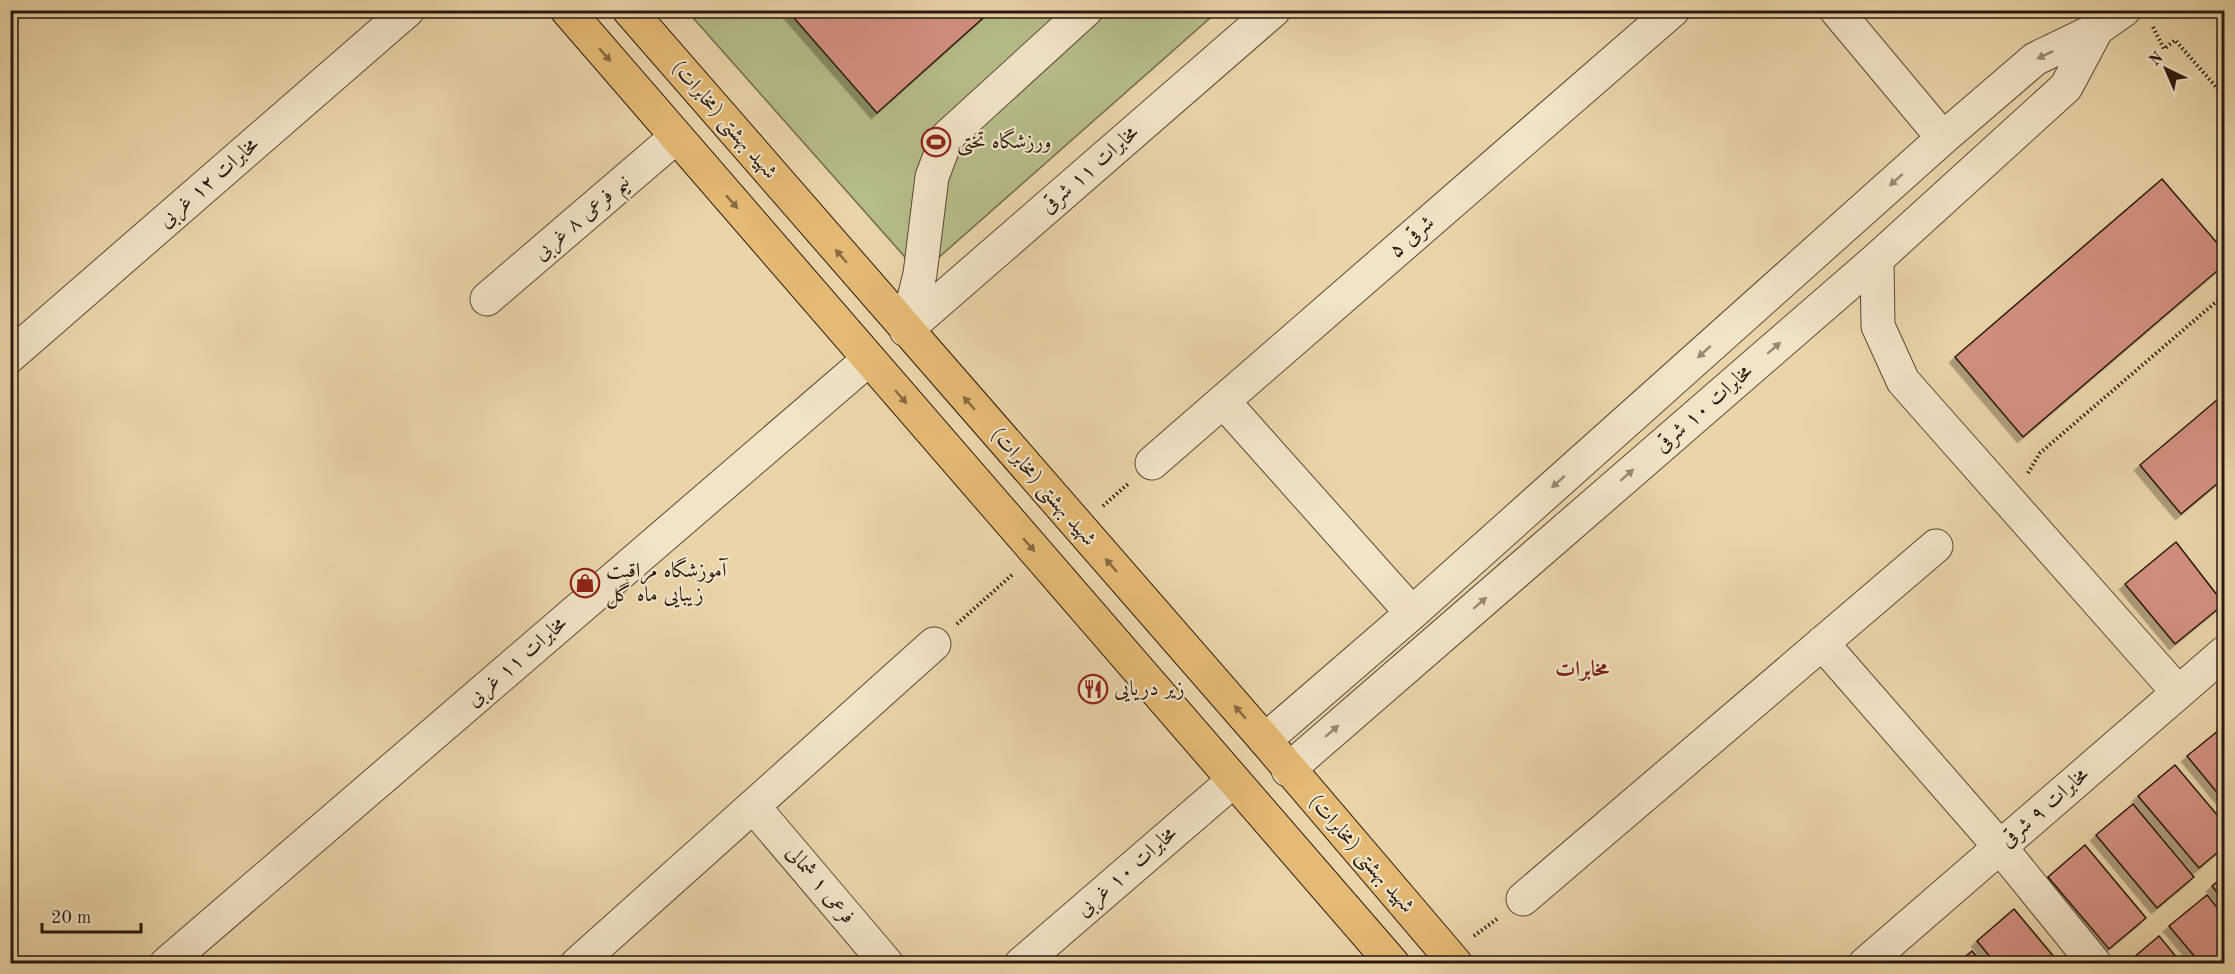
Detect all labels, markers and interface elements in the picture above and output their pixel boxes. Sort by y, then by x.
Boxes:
north arrow [2136,39,2196,99]
one-way arrow [598,47,611,62]
text: N [2147,49,2167,70]
one-way arrow [2036,50,2053,59]
street label: شهید بهشتی (مخابرات) [665,57,781,185]
street label: مخابرات ۱۱ شرقی [1037,121,1144,219]
sports icon: ورزشگاه تختی [920,126,952,158]
place label: ورزشگاه تختی [957,128,1052,156]
street label: مخابرات ۱۲ غربی [155,134,265,234]
street label: نیم فرعی ۸ غربی [530,171,640,272]
one-way arrow [1889,173,1904,186]
one-way arrow [726,194,739,210]
street label: شرقی ۵ [1385,211,1440,263]
one-way arrow [835,248,848,263]
one-way arrow [1766,342,1781,355]
one-way arrow [1697,345,1712,358]
street label: مخابرات ۱۰ شرقی [1651,360,1758,458]
one-way arrow [894,390,908,405]
one-way arrow [963,396,976,411]
street label: شهید بهشتی (مخابرات) [984,424,1100,552]
one-way arrow [1619,469,1635,482]
one-way arrow [1551,475,1566,489]
one-way arrow [1022,537,1035,552]
place label: آموزشگاه مراقبت زیبایی ماه گل [606,557,729,609]
one-way arrow [1105,557,1118,573]
shop icon: آموزشگاه مراقبت زیبایی ماه گل [569,567,601,599]
one-way arrow [1472,597,1488,610]
street label: مخابرات ۱۱ غربی [463,613,573,713]
district label: مخابرات [1555,658,1610,681]
restaurant icon: زیر دریایی [1077,673,1109,705]
place label: زیر دریایی [1114,679,1185,702]
one-way arrow [1234,705,1247,720]
one-way arrow [1325,724,1340,738]
street label: مخابرات ۹ شرقی [1996,763,2095,853]
street label: شهید بهشتی (مخابرات) [1302,791,1418,919]
street label: مخابرات ۱۰ غربی [1073,823,1183,923]
street label: فرعی ۱ شمالی [781,842,858,929]
scale bar [42,896,141,934]
text: 20 m [51,909,91,927]

